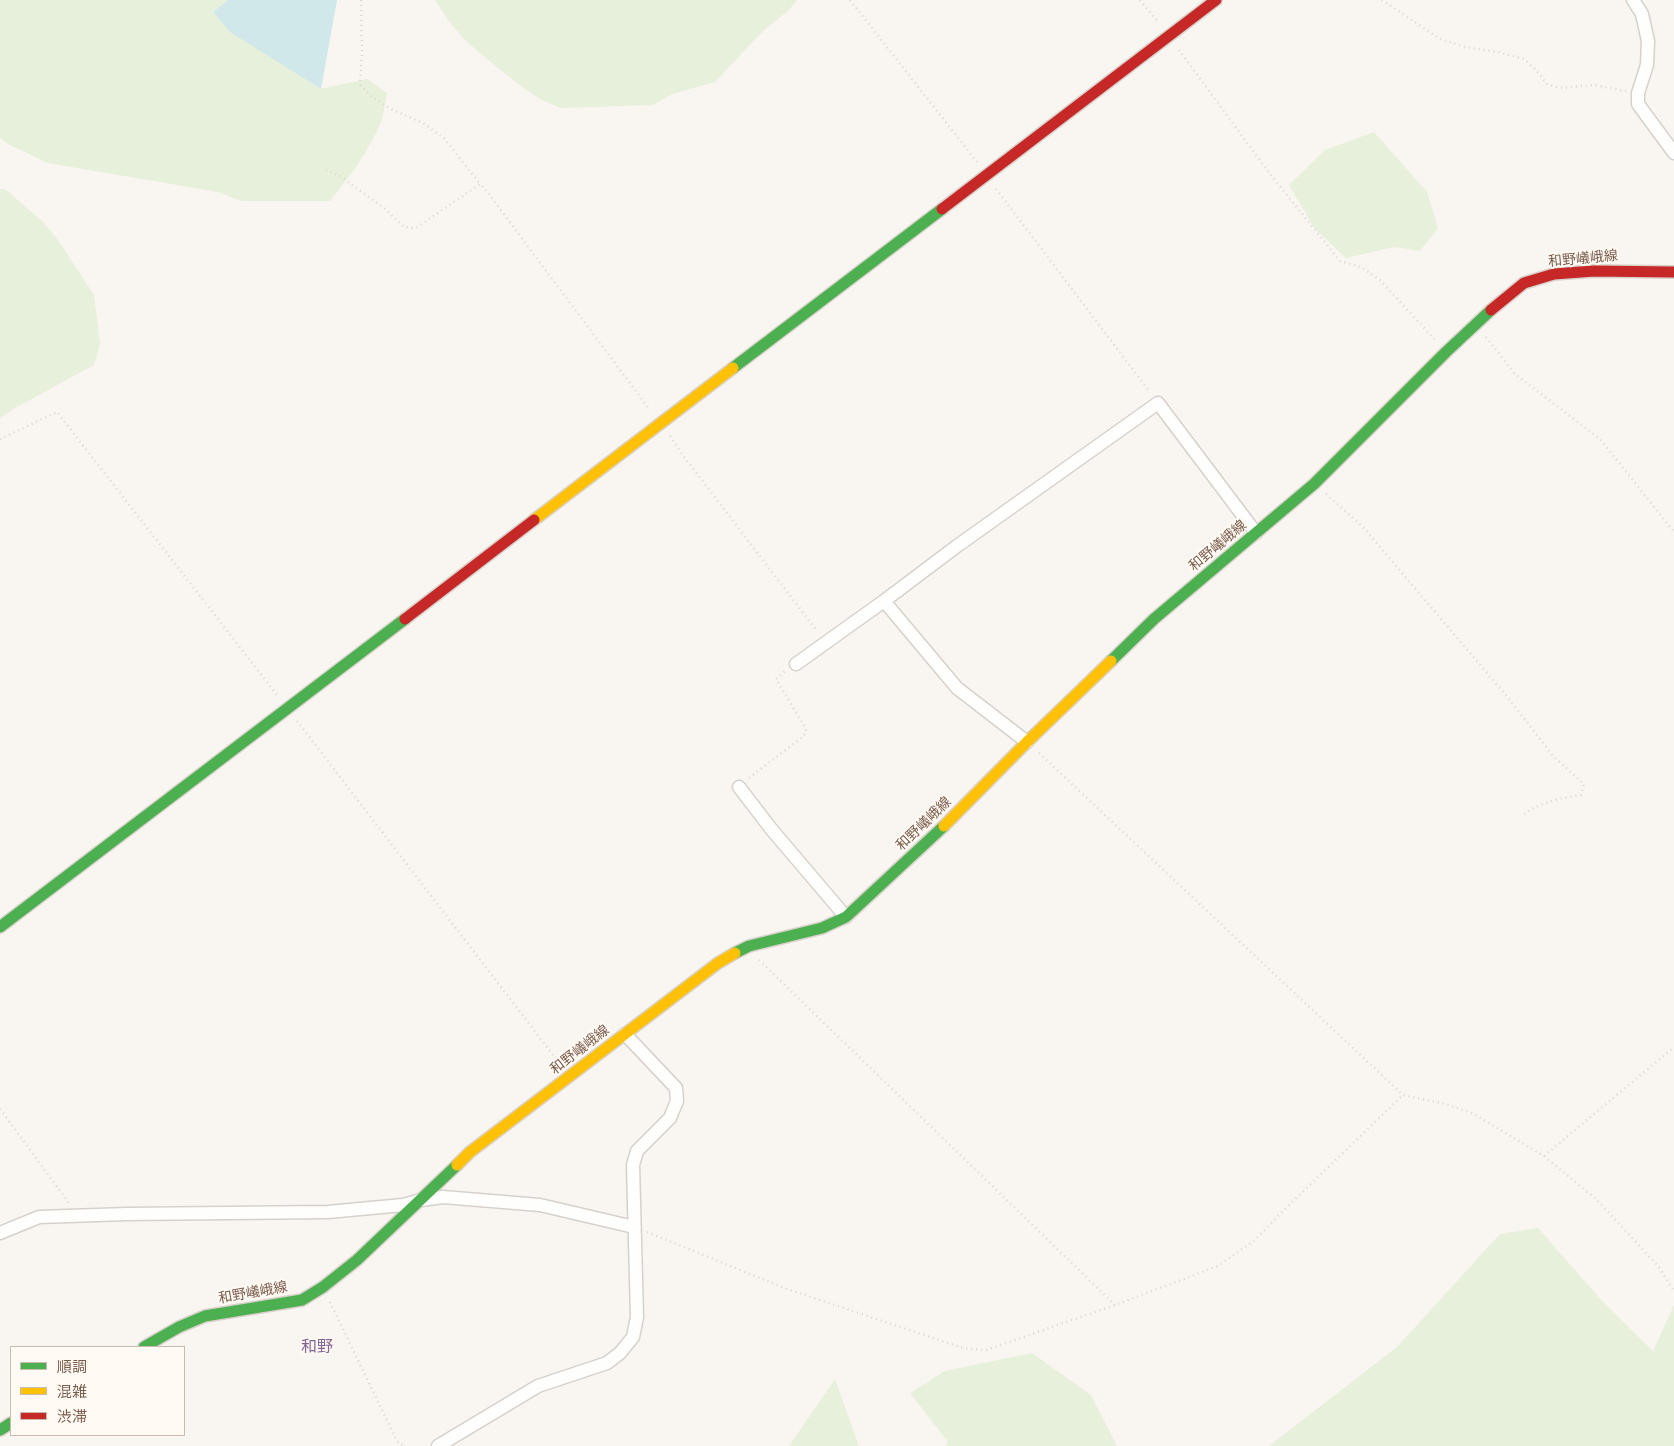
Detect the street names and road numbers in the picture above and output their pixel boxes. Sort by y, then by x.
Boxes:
street label: 和野嶬峨線 [1547,248,1619,270]
street label: 和野嶬峨線 [1186,517,1250,575]
street label: 和野嶬峨線 [893,794,955,854]
street label: 和野嶬峨線 [547,1022,613,1078]
street label: 和野嶬峨線 [217,1279,289,1307]

